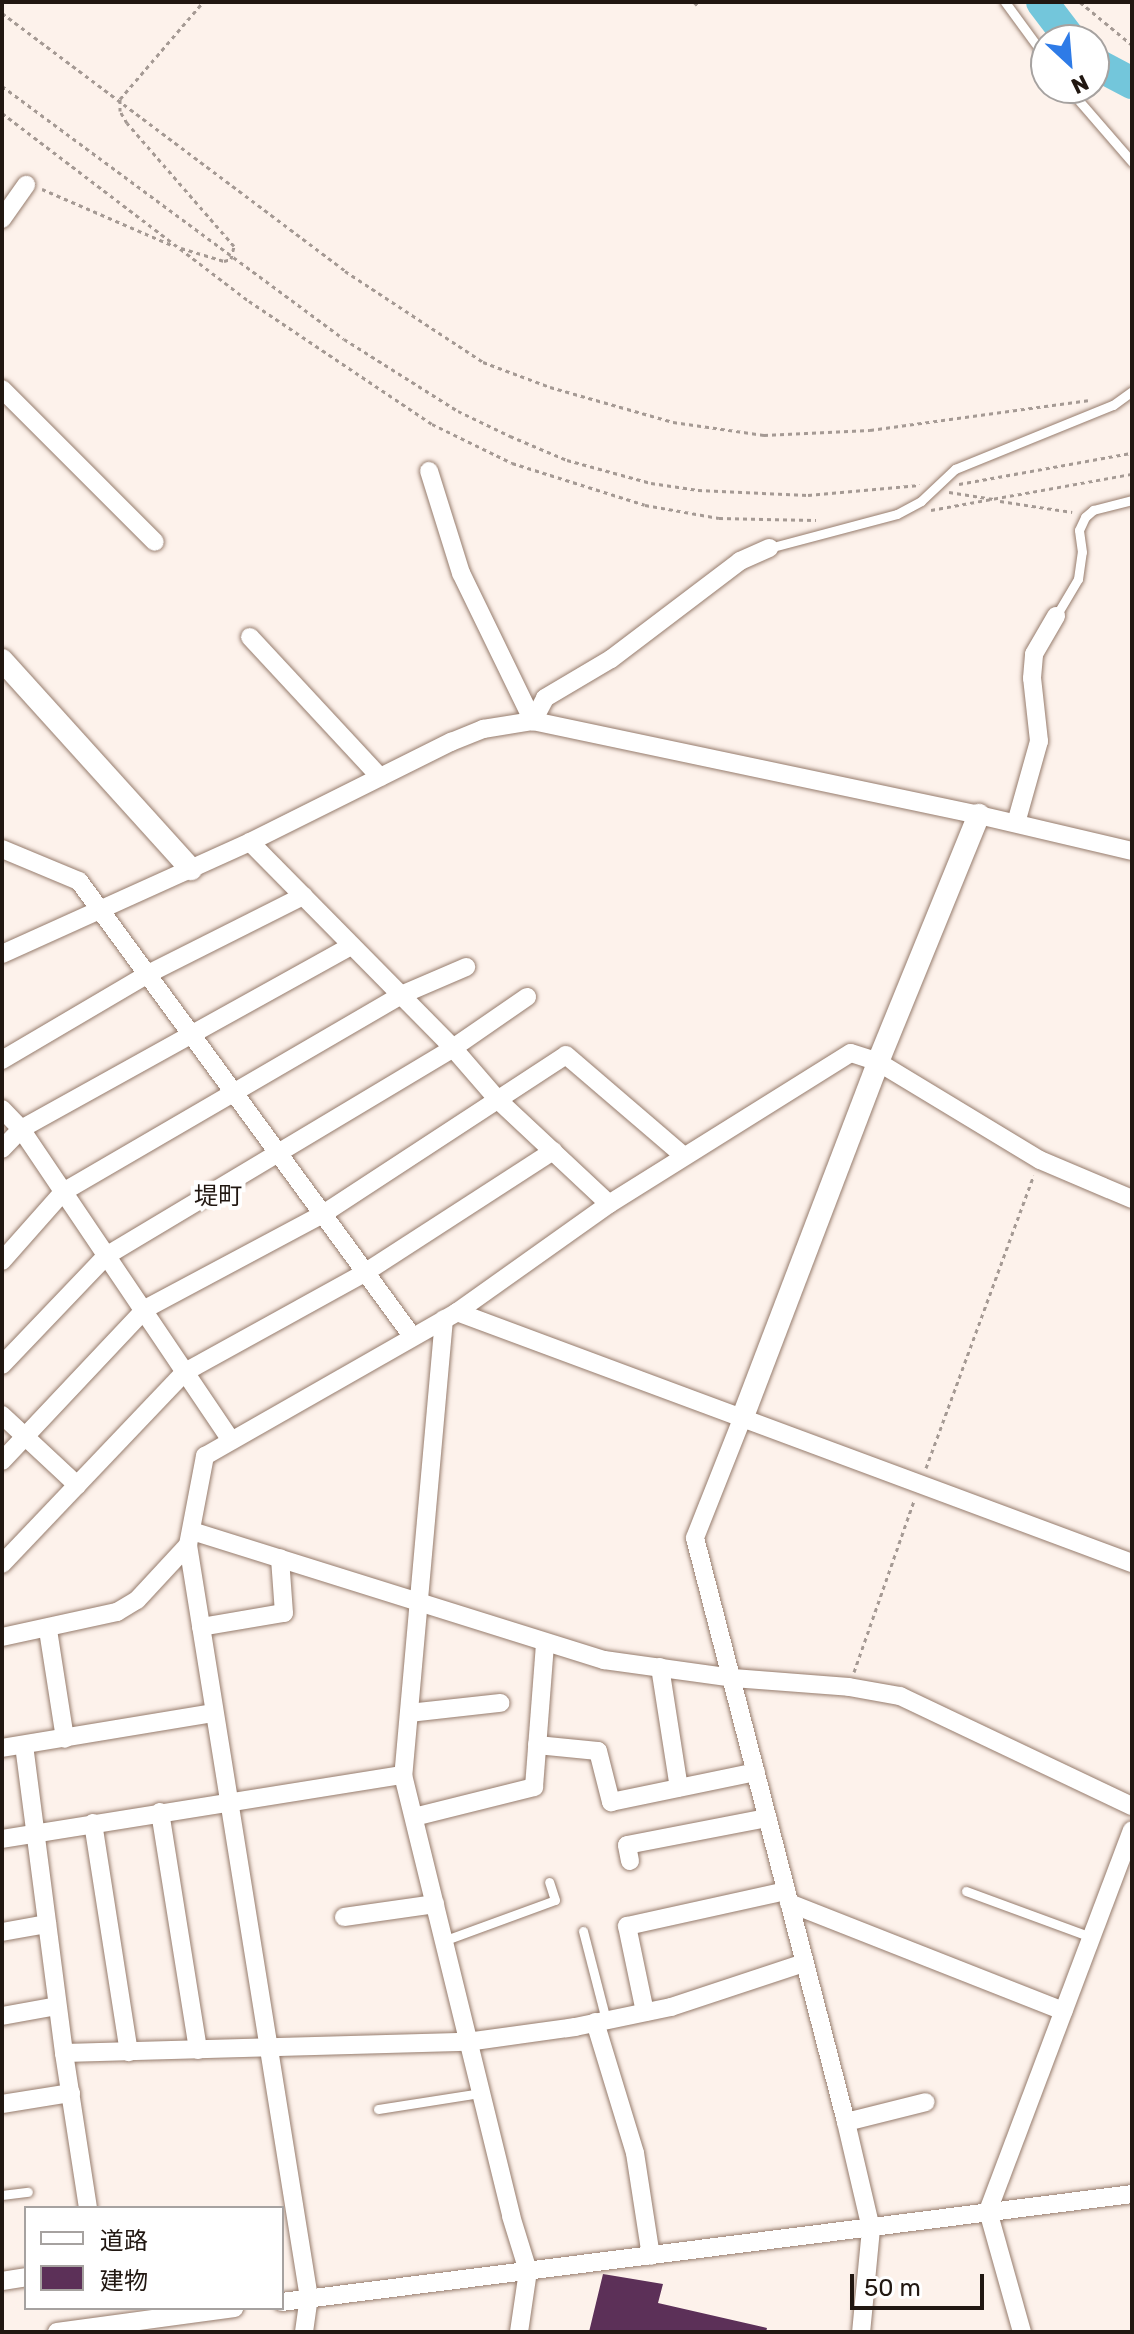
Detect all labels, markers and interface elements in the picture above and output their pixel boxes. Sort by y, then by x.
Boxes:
north arrow [1030,24,1110,104]
text: N [1067,69,1093,100]
district label: 堤町 [194,1183,242,1211]
legend [24,2206,284,2310]
text: 道路 [100,2227,148,2255]
scale bar [854,2258,988,2308]
text: 建物 [100,2267,148,2295]
text: 50 m [864,2274,921,2302]

